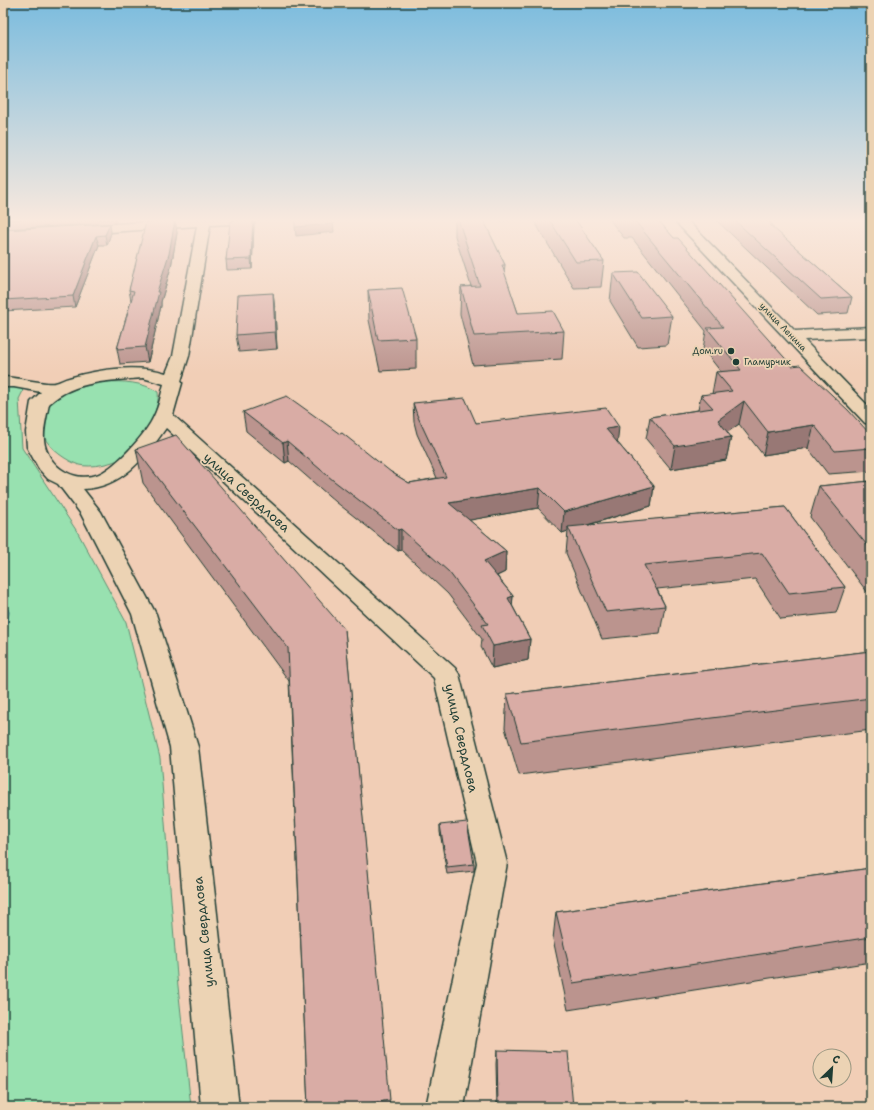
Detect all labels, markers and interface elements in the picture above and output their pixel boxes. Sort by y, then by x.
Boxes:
street label: улица Ленина [757,300,810,354]
place label: Дом.ru [693,345,723,357]
marker: Дом.ru [726,346,736,356]
place label: Гламурчик [744,356,791,368]
marker: Гламурчик [731,357,741,367]
street label: улица Свердлова [200,449,294,536]
street label: улица Свердлова [441,682,482,794]
street label: улица Свердлова [189,876,218,988]
north arrow [812,1048,852,1088]
text: С [830,1051,842,1068]

